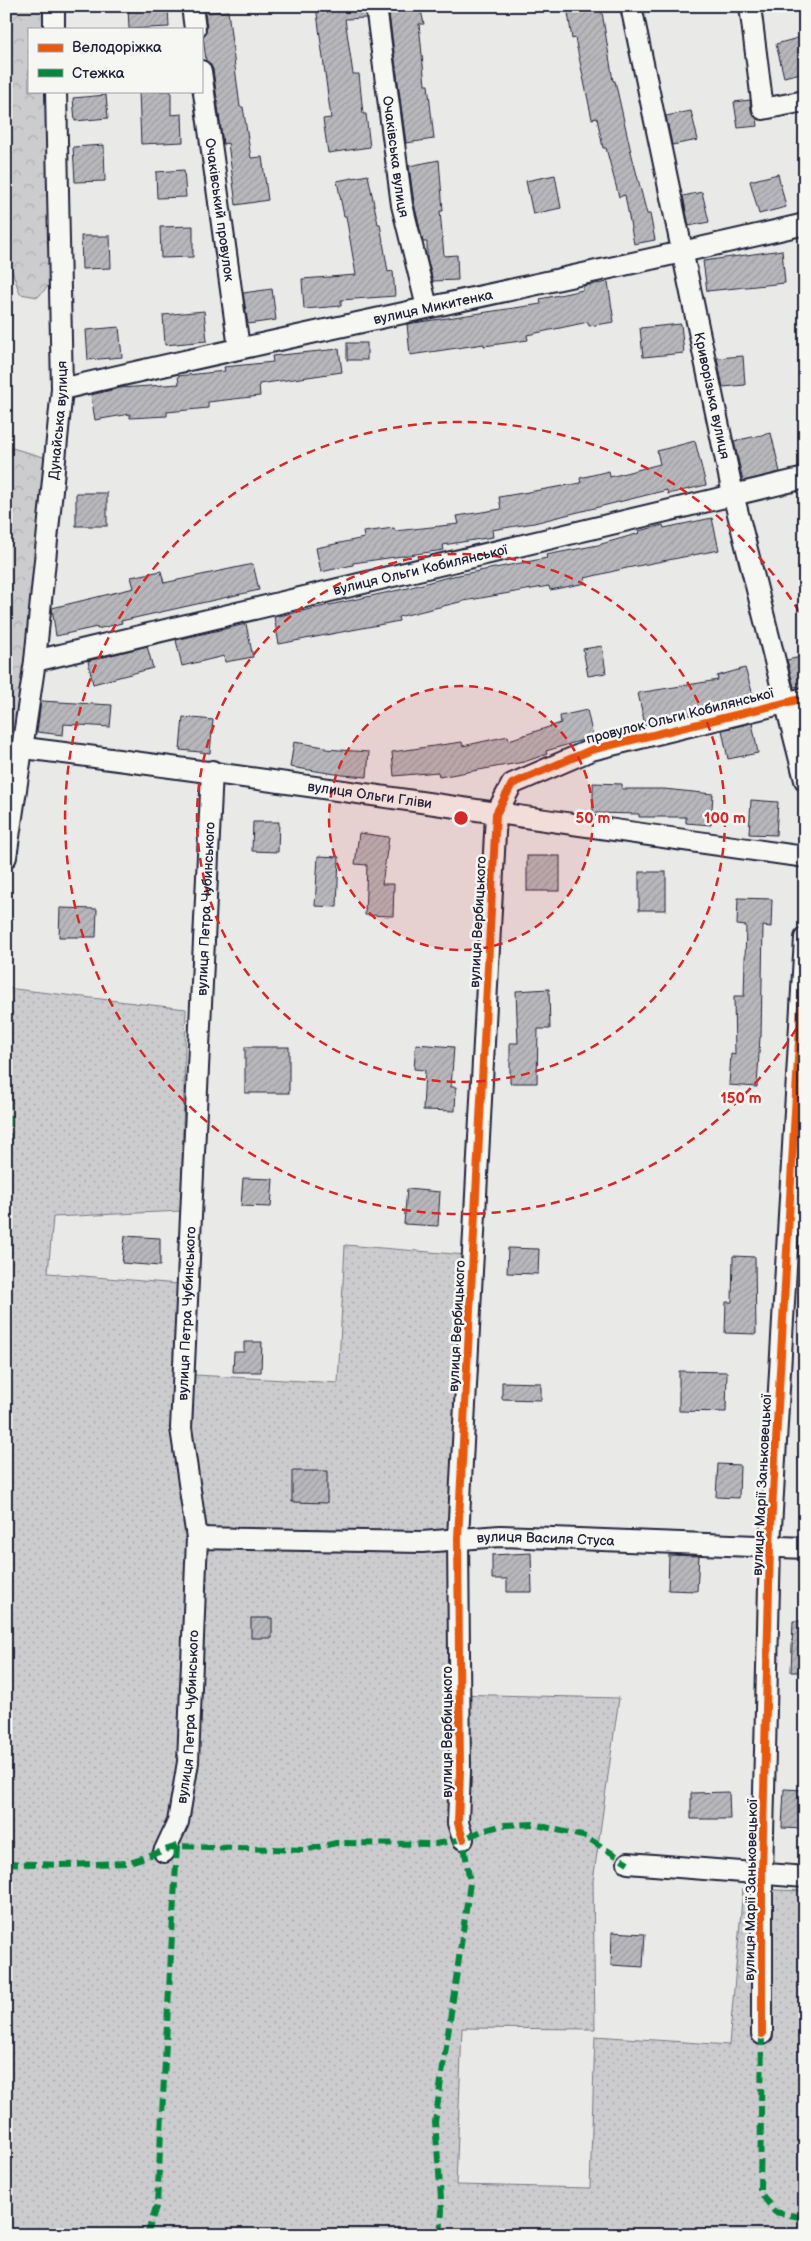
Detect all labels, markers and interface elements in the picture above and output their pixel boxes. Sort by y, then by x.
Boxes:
legend [28,28,202,92]
text: Велодоріжка [72,38,162,57]
text: Стежка [72,64,125,83]
street label: Очаківська вулиця [379,95,413,219]
street label: Очаківський провулок [202,137,238,283]
street label: вулиця Микитенка [372,285,495,328]
street label: Криворізька вулиця [691,331,734,461]
street label: Дунайська вулиця [45,360,71,481]
street label: вулиця Ольги Кобилянської [331,540,510,598]
street label: провулок Ольги Кобилянської [584,684,776,748]
street label: вулиця Ольги Гліви [306,777,433,812]
centre of rings [452,809,470,827]
text: 50 m [576,809,611,828]
text: 100 m [704,809,746,828]
street label: вулиця Петра Чубинського [193,821,218,996]
street label: вулиця Вербицького [466,856,490,988]
text: 150 m [720,1089,762,1108]
street label: вулиця Петра Чубинського [174,1226,199,1401]
street label: вулиця Вербицького [445,1260,469,1392]
street label: вулиця Марії Заньковецької [749,1393,775,1576]
street label: вулиця Василя Стуса [476,1527,616,1549]
street label: вулиця Петра Чубинського [173,1630,202,1805]
street label: вулиця Вербицького [439,1666,456,1798]
street label: вулиця Марії Заньковецької [741,1798,761,1981]

